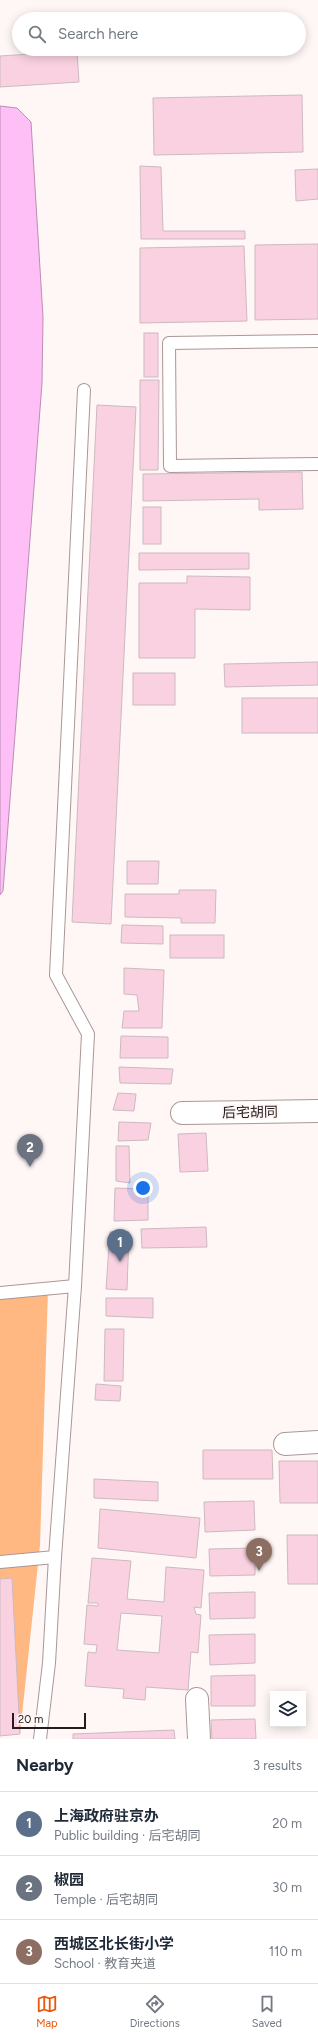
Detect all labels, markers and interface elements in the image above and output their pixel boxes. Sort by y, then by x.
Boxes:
search box [12,12,306,56]
icon: search [26,23,48,45]
text: Search here [58,25,138,43]
street label: 后宅胡同 [222,1104,278,1121]
pin: 2 [17,1134,43,1167]
your location [133,1178,153,1198]
pin: 1 [107,1229,133,1262]
pin: 3 [246,1538,272,1571]
map controls [270,1691,306,1727]
button: layers [270,1691,306,1727]
scale bar [12,1711,86,1730]
text: 20 m [18,1713,43,1726]
text: Nearby [16,1755,74,1775]
text: 3 results [253,1758,302,1773]
text: 上海政府驻京办 [54,1807,159,1825]
text: 1 [26,1816,32,1831]
text: 20 m [272,1816,302,1831]
text: Public building · 后宅胡同 [54,1828,200,1843]
text: 椒园 [54,1871,84,1889]
text: 2 [25,1880,33,1895]
text: 30 m [272,1880,302,1895]
text: Temple · 后宅胡同 [54,1892,158,1907]
text: 西城区北长街小学 [54,1935,174,1953]
text: 3 [25,1944,33,1959]
text: 110 m [269,1944,302,1959]
text: School · 教育夹道 [54,1956,156,1971]
tab: Map [36,1993,58,2030]
tab: Directions [130,1993,180,2030]
tab: Saved [252,1993,282,2030]

